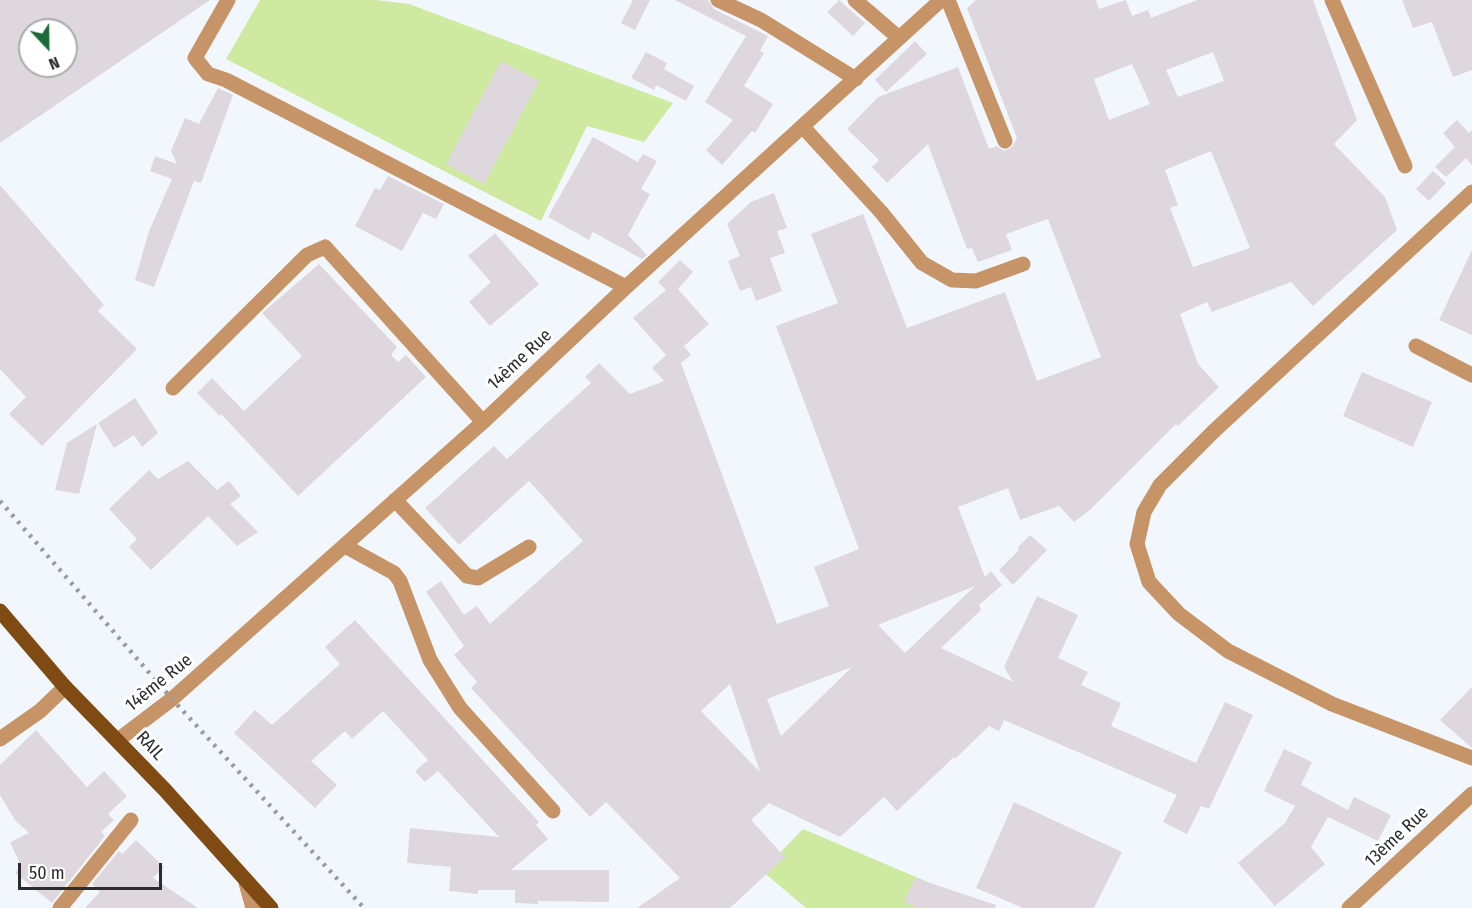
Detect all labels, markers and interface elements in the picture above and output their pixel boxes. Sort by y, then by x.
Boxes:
north arrow [18,18,78,78]
text: N [46,53,62,74]
street label: 14ème Rue [483,325,557,395]
street label: 14ème Rue [121,650,197,716]
street label: RAIL [131,727,169,765]
street label: 13ème Rue [1361,802,1433,872]
scale bar [21,851,165,889]
text: 50 m [29,862,65,884]

